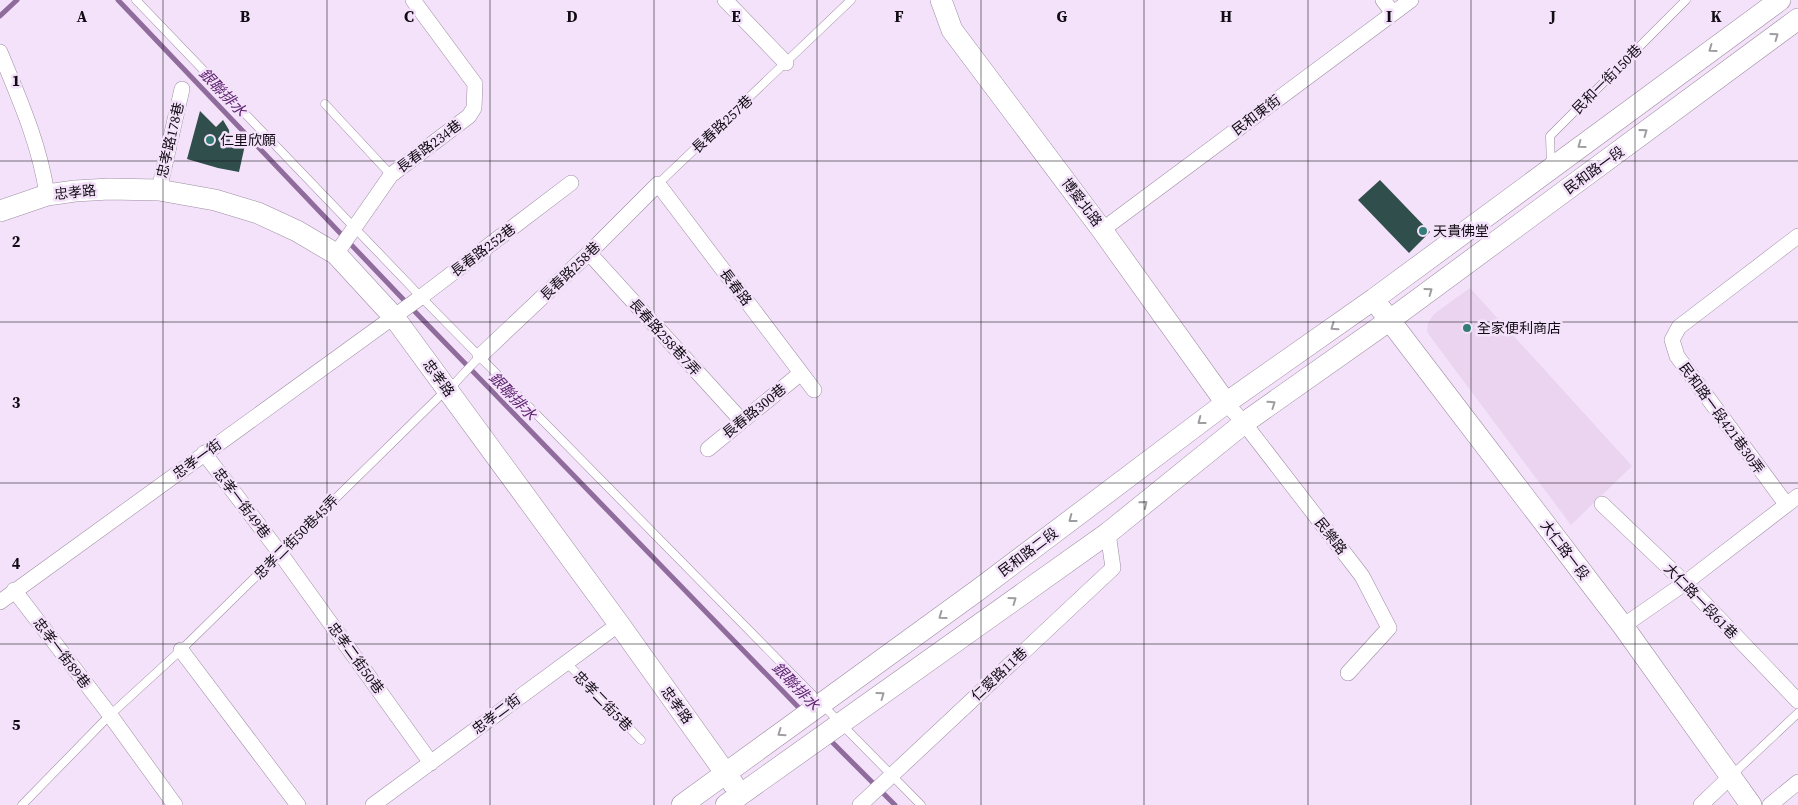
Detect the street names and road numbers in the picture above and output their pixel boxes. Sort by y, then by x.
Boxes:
street label: 民和一街150巷 [1568,40,1646,118]
street label: 長春路257巷 [687,90,757,158]
street label: 民和東街 [1228,90,1284,140]
street label: 忠孝路178巷 [152,100,188,180]
street label: 長春路234巷 [392,115,466,177]
street label: 民和路一段 [1560,141,1628,199]
street label: 博愛北路 [1057,174,1107,230]
street label: 忠孝路 [53,180,97,204]
street label: 長春路252巷 [446,219,520,281]
street label: 長春路258巷 [535,237,605,305]
street label: 長春路 [715,264,757,310]
street label: 長春路258巷7弄 [625,294,705,380]
street label: 忠孝路 [419,355,459,401]
street label: 民和路一段421巷30弄 [1675,358,1769,478]
street label: 長春路300巷 [718,379,790,443]
street label: 忠孝一街 [168,434,226,484]
street label: 忠孝一街49巷 [209,463,275,543]
street label: 忠孝二街50巷45弄 [249,490,343,584]
street label: 民樂路 [1310,513,1352,559]
street label: 大仁路一段 [1536,516,1594,584]
street label: 民和路二段 [994,523,1062,581]
street label: 大仁路一段61巷 [1660,559,1742,643]
street label: 忠孝一街89巷 [29,613,95,693]
street label: 忠孝二街50巷 [323,618,389,698]
street label: 仁愛路11巷 [967,643,1031,705]
street label: 忠孝二街5巷 [569,666,637,736]
street label: 忠孝路 [657,682,697,728]
street label: 忠孝二街 [468,689,524,739]

